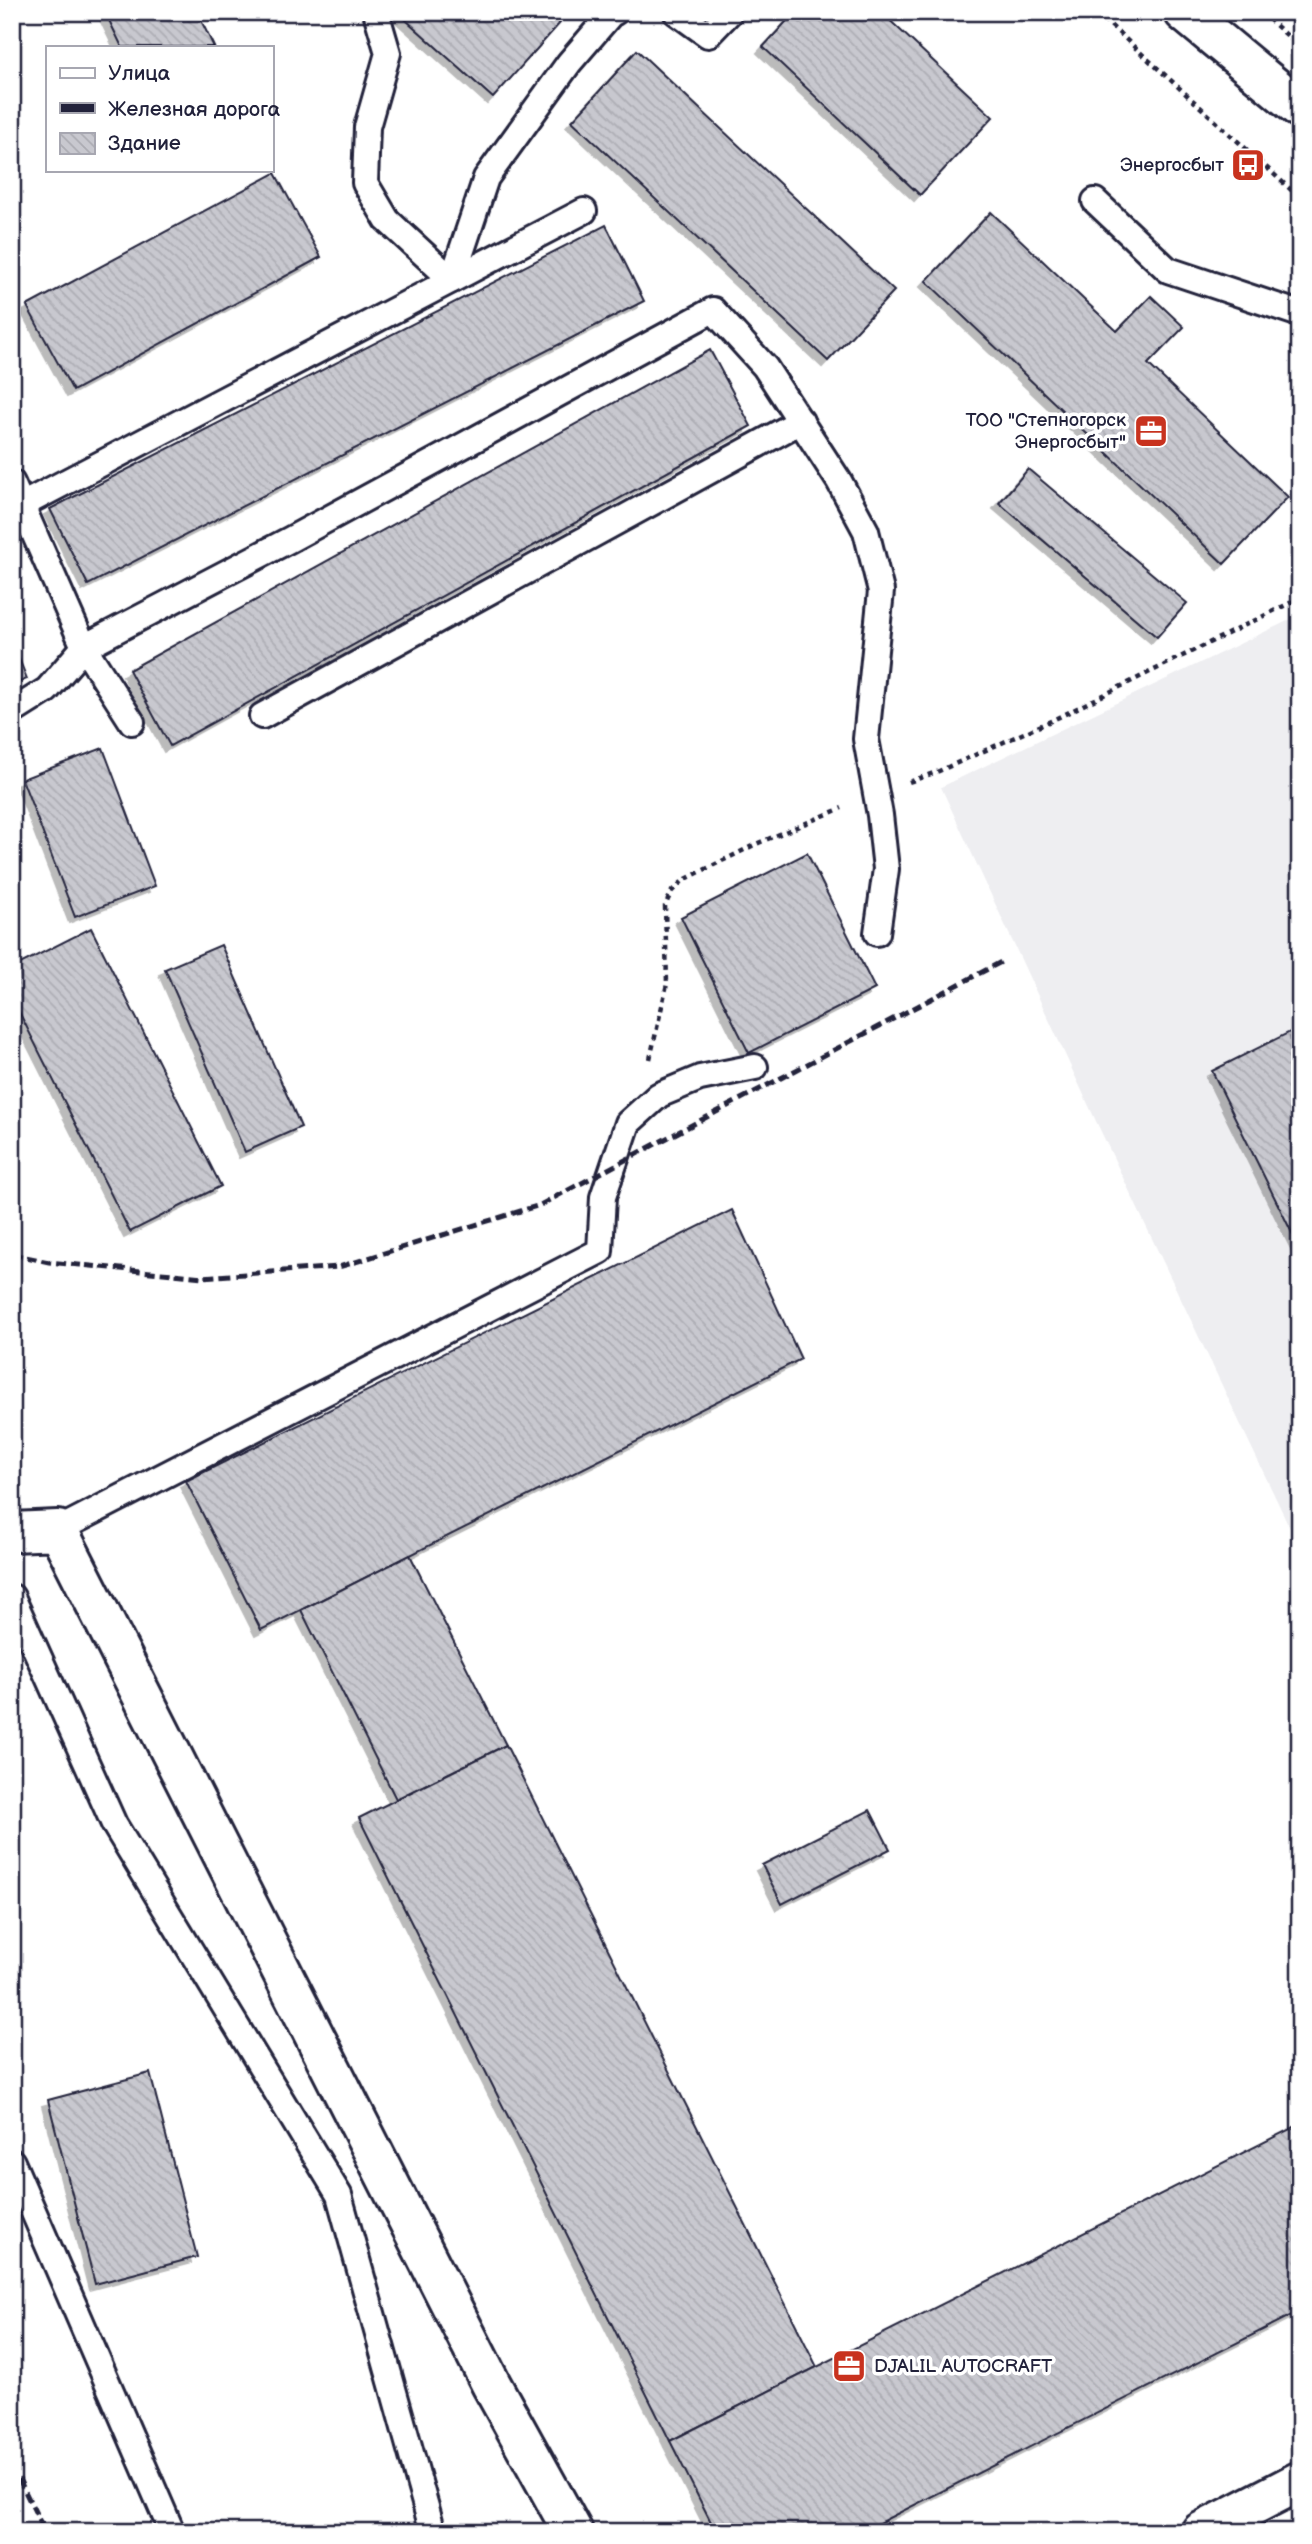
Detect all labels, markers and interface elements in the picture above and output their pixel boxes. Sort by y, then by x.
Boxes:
legend [46,46,273,172]
text: Улица [108,61,171,86]
text: Железная дорога [108,97,281,122]
text: Здание [108,131,181,156]
bus stop icon: Энергосбыт [1229,146,1267,184]
place label: Энергосбыт [1120,154,1224,177]
place label: ТОО "Степногорск Энергосбыт" [965,409,1126,454]
office icon: ТОО "Степногорск Энергосбыт" [1132,412,1170,450]
office icon: DJALIL AUTOCRAFT [830,2347,868,2385]
place label: DJALIL AUTOCRAFT [874,2355,1053,2378]

